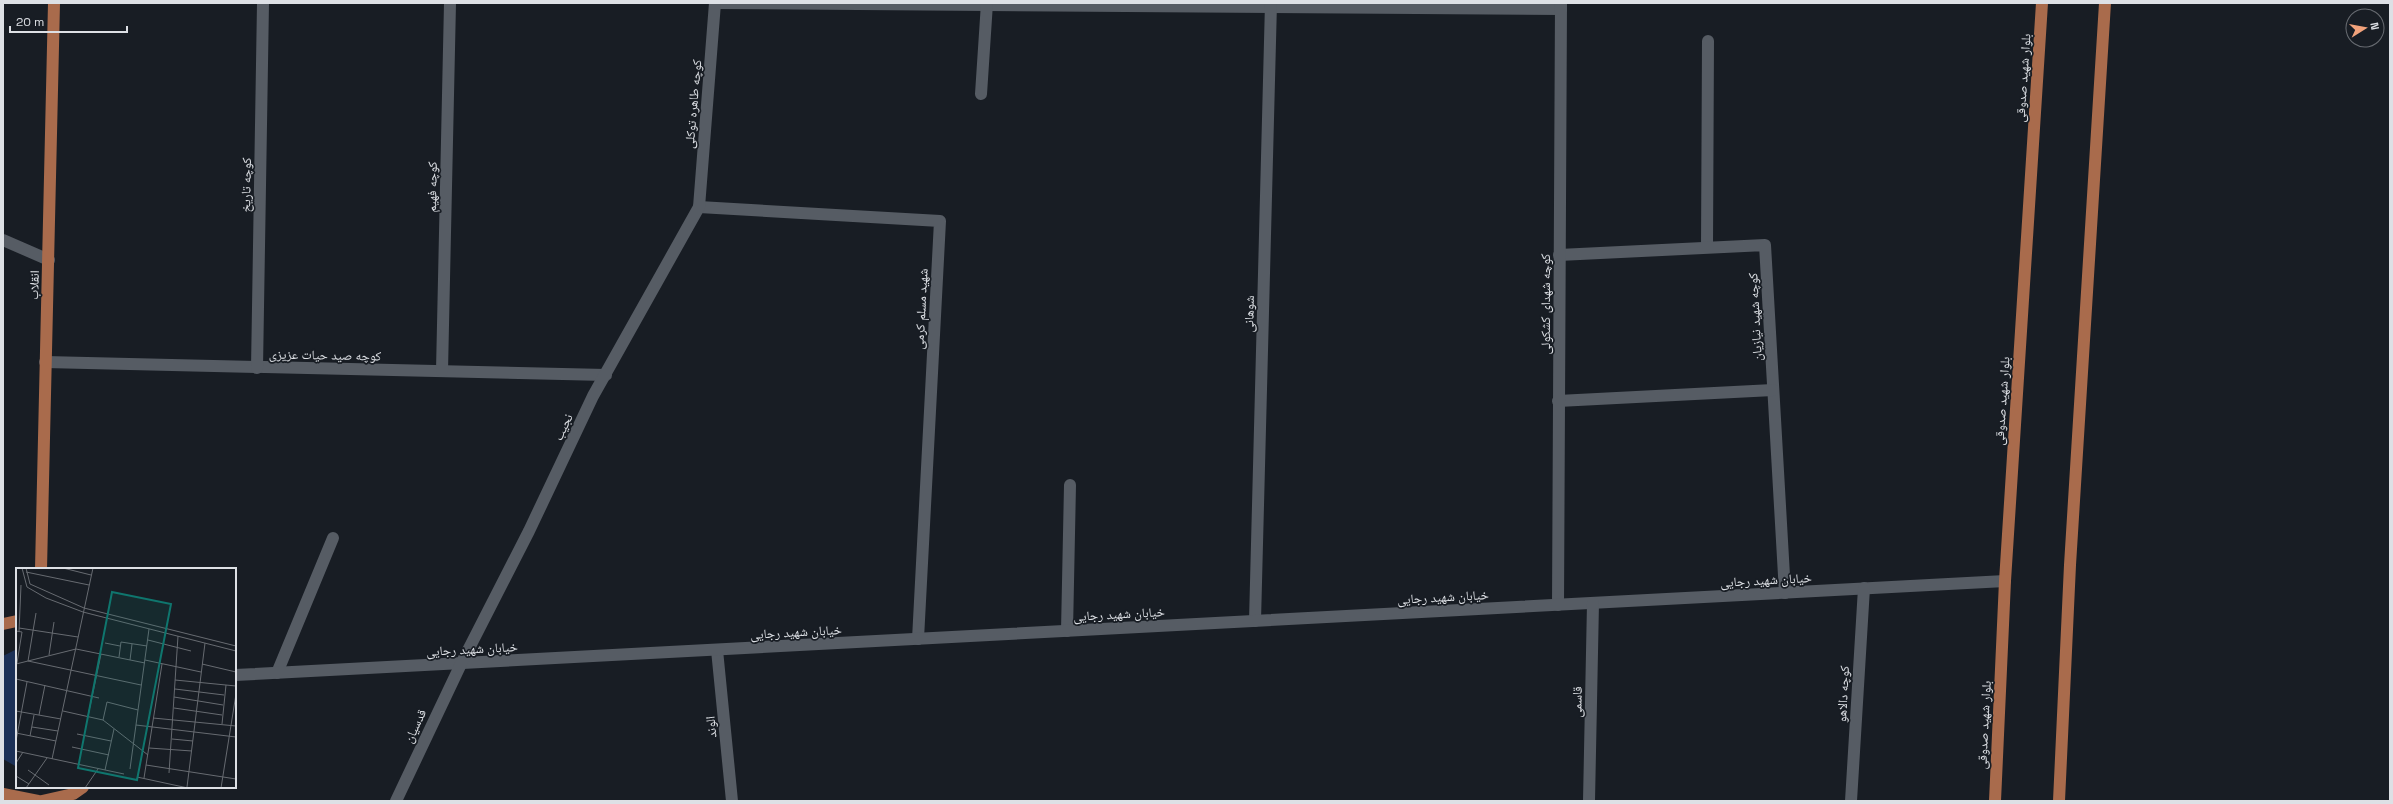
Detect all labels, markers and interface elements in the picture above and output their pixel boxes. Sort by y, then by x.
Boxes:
scale bar [10,8,127,34]
north arrow [2345,8,2385,48]
text: 20 m [16,14,44,30]
text: N [2367,21,2382,31]
street label: بلوار شهید صدوقی [2011,33,2035,123]
street label: کوچه طاهره توکلی [681,58,705,149]
street label: کوچه تاریخ [237,157,256,213]
street label: کوچه فهیم [423,161,441,213]
street label: کوچه شهدای کشکولی [1537,253,1554,354]
street label: شهید مسلم کرمی [910,268,932,350]
street label: انقلاب [25,270,43,300]
street label: کوچه شهید نیازیان [1744,272,1766,362]
street label: شوهانی [1240,295,1258,333]
street label: کوچه صید حیات عزیزی [269,346,382,364]
street label: بلوار شهید صدوقی [1990,356,2014,446]
street label: نجیب [549,411,577,443]
inset map [16,568,236,788]
street label: خیابان شهید رجایی [1720,569,1812,591]
street label: خیابان شهید رجایی [1397,586,1489,608]
street label: خیابان شهید رجایی [1073,603,1165,625]
street label: خیابان شهید رجایی [750,621,842,643]
street label: خیابان شهید رجایی [426,638,518,660]
street label: کوچه دالاهو [1833,665,1853,723]
street label: بلوار شهید صدوقی [1973,680,1995,770]
street label: قاسمی [1568,686,1586,718]
street label: قدسیان [400,706,430,746]
street label: الوند [701,715,721,739]

